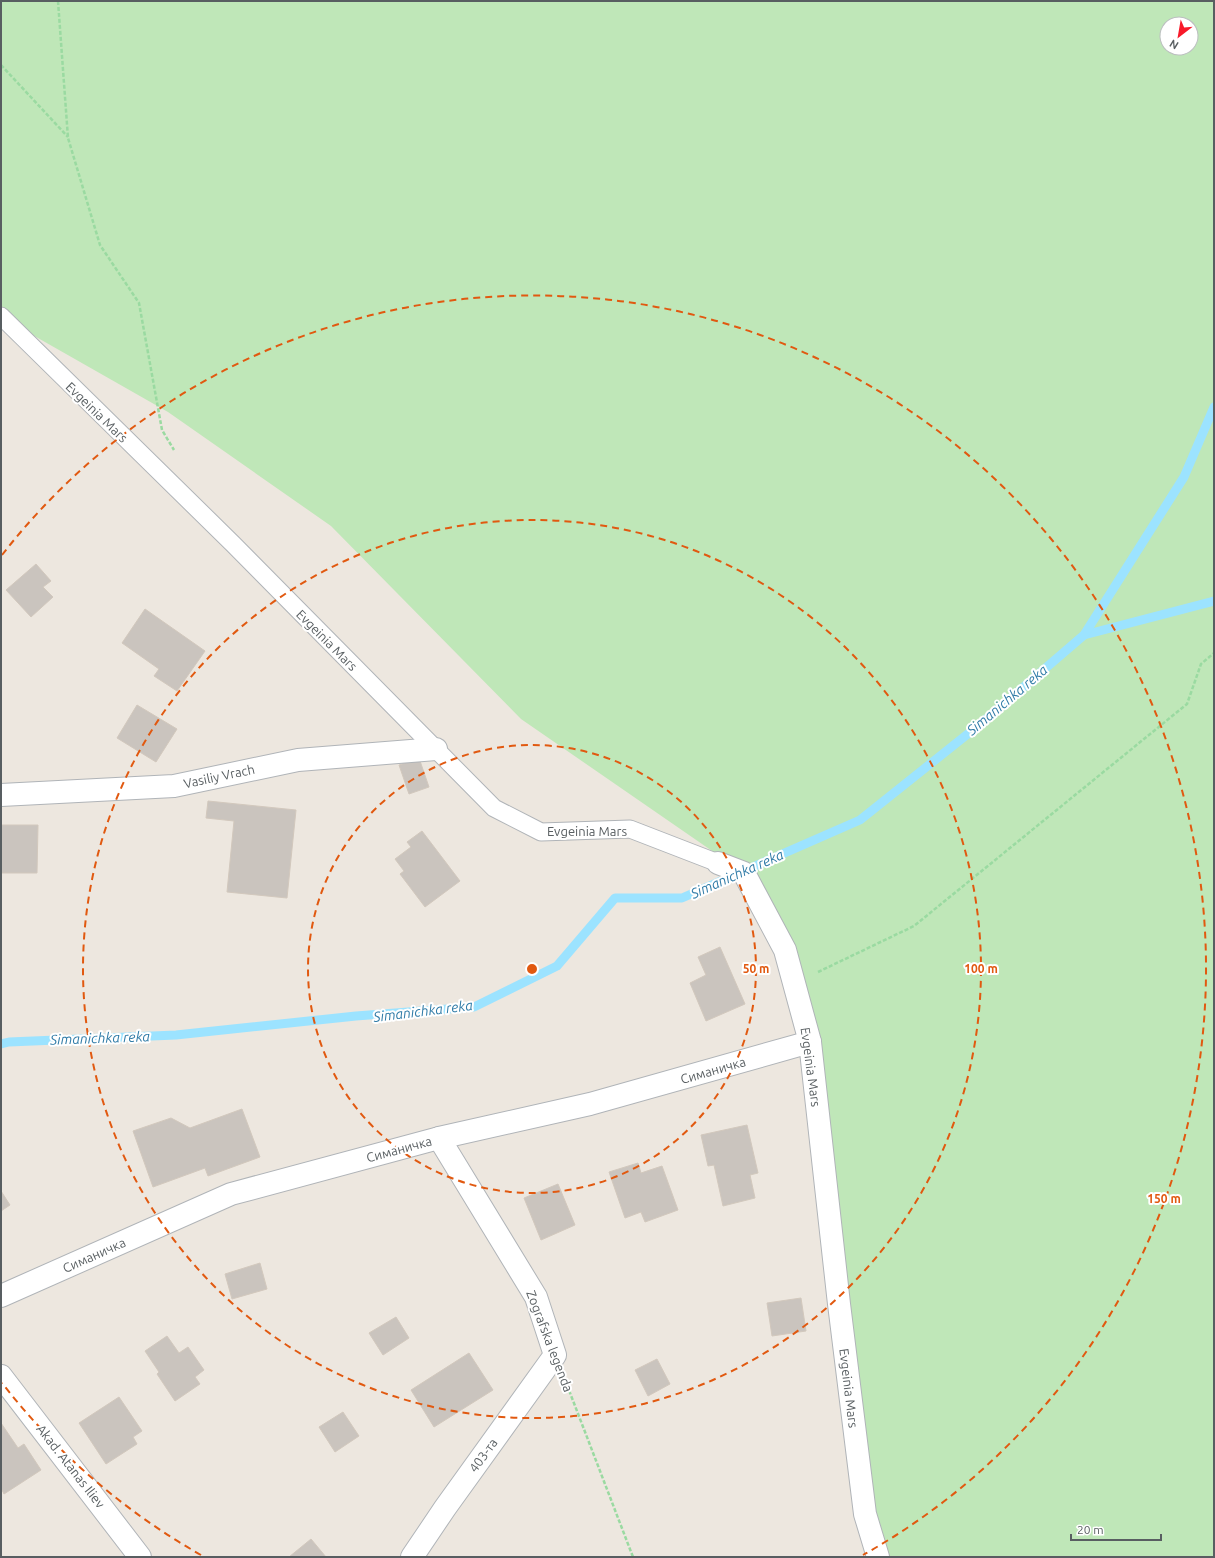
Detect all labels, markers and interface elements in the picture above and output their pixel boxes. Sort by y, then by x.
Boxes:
north arrow [1159,16,1199,56]
text: N [1167,37,1180,52]
street label: Evgeinia Mars [63,379,131,445]
street label: Evgeinia Mars [294,607,361,674]
water label: Simanichka reka [963,661,1051,739]
street label: Vasiliy Vrach [182,762,256,790]
street label: Evgeinia Mars [547,824,627,838]
water label: Simanichka reka [687,846,786,902]
centre of rings [525,962,539,976]
text: 50 m [743,962,769,975]
text: 100 m [964,962,998,975]
water label: Simanichka reka [371,997,474,1025]
street label: Evgeinia Mars [798,1026,824,1108]
water label: Simanichka reka [49,1028,151,1048]
street label: Симаничка [679,1054,747,1086]
street label: Симаничка [365,1134,433,1164]
text: 150 m [1147,1192,1181,1205]
street label: Симаничка [60,1235,128,1275]
street label: Zografska legenda [524,1288,576,1394]
street label: Evgeinia Mars [837,1347,861,1429]
street label: Akad. Atanas Iliev [34,1422,108,1511]
street label: 403-та [466,1435,500,1475]
scale bar [1071,1516,1161,1542]
text: 20 m [1077,1523,1104,1536]

